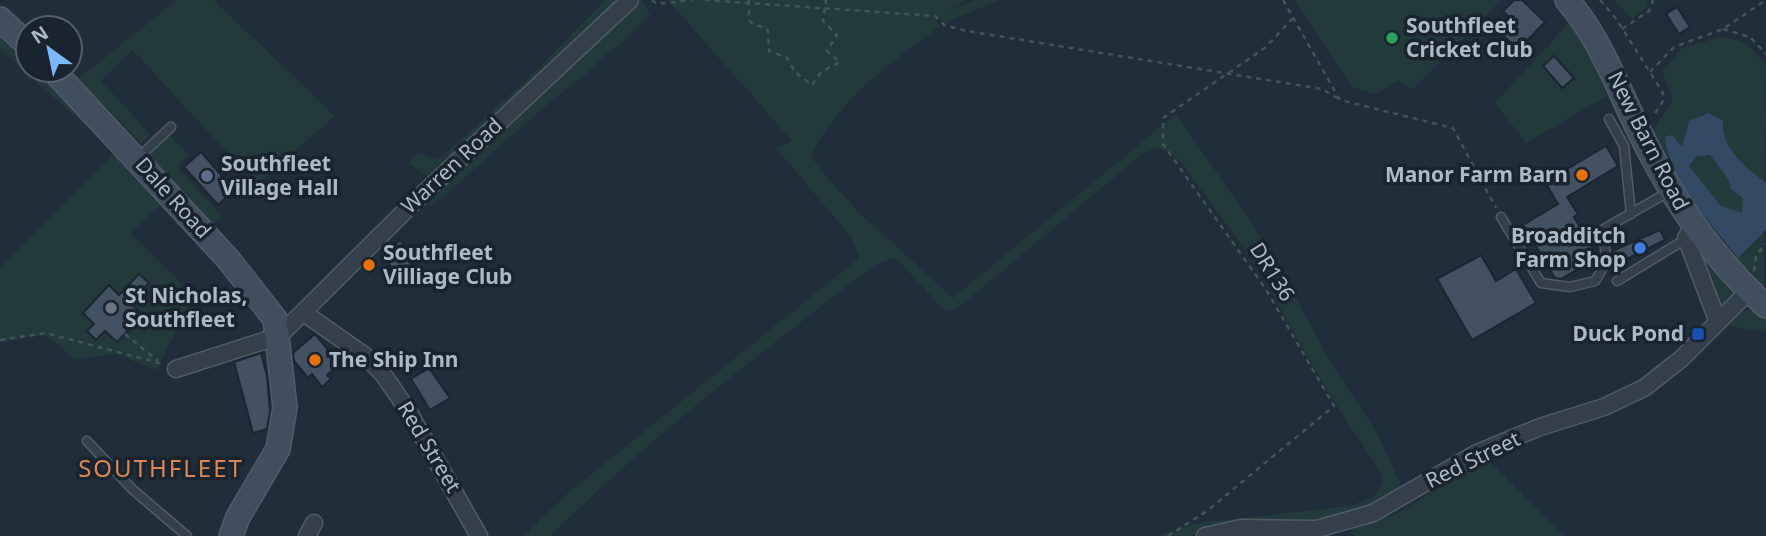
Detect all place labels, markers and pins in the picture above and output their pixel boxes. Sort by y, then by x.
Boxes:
place label: Southfleet Cricket Club [1406,11,1533,63]
marker: Southfleet Cricket Club [1384,30,1400,46]
place label: Southfleet Village Hall [221,149,338,201]
place label: Manor Farm Barn [1385,160,1568,188]
marker: Manor Farm Barn [1574,167,1590,183]
marker: Southfleet Village Hall [199,168,215,184]
place label: Broadditch Farm Shop [1511,221,1626,273]
place label: Southfleet Villiage Club [383,238,512,290]
marker: Broadditch Farm Shop [1632,240,1648,256]
marker: Southfleet Villiage Club [361,257,377,273]
place label: St Nicholas, Southfleet [125,281,247,333]
marker: St Nicholas, Southfleet [103,300,119,316]
place label: Duck Pond [1573,319,1684,347]
marker: Duck Pond [1690,326,1706,342]
place label: The Ship Inn [329,345,458,373]
marker: The Ship Inn [307,352,323,368]

